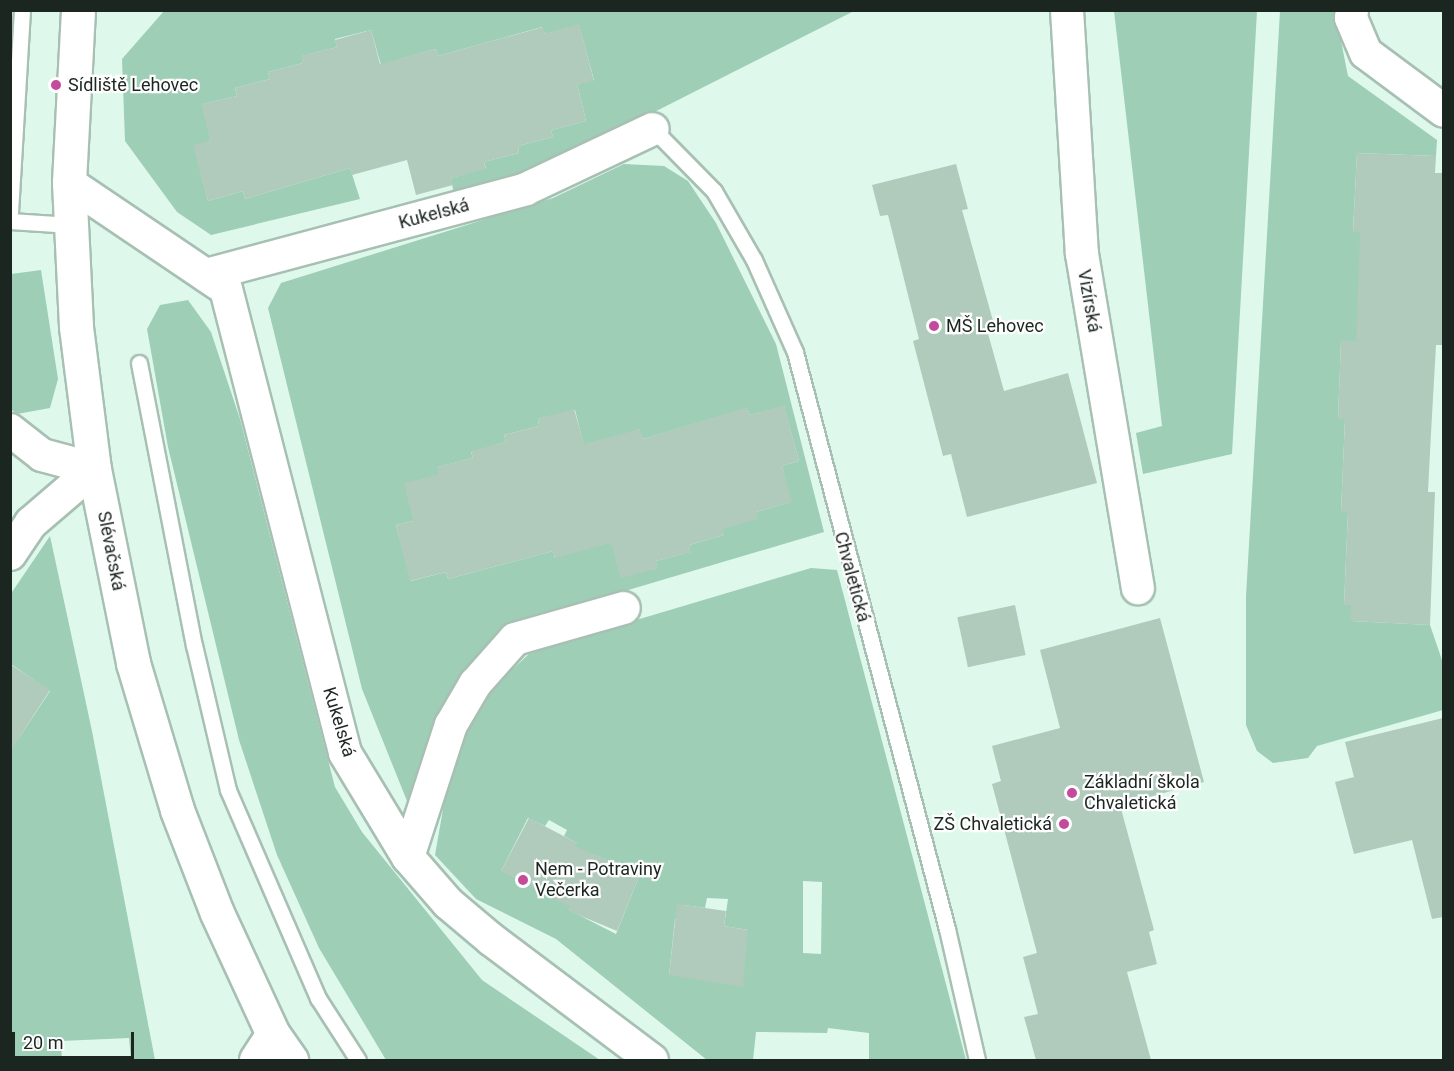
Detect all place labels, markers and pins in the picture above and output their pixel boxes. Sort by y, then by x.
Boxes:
place label: Sídliště Lehovec [68,74,198,96]
marker: Sídliště Lehovec [49,78,63,92]
place label: MŠ Lehovec [946,315,1044,337]
marker: MŠ Lehovec [927,319,941,333]
place label: Základní škola Chvaletická [1084,772,1200,814]
marker: Základní škola Chvaletická [1065,786,1079,800]
place label: ZŠ Chvaletická [934,813,1052,835]
marker: ZŠ Chvaletická [1057,817,1071,831]
place label: Nem - Potraviny Večerka [535,859,661,902]
marker: Nem - Potraviny Večerka [516,873,530,887]

